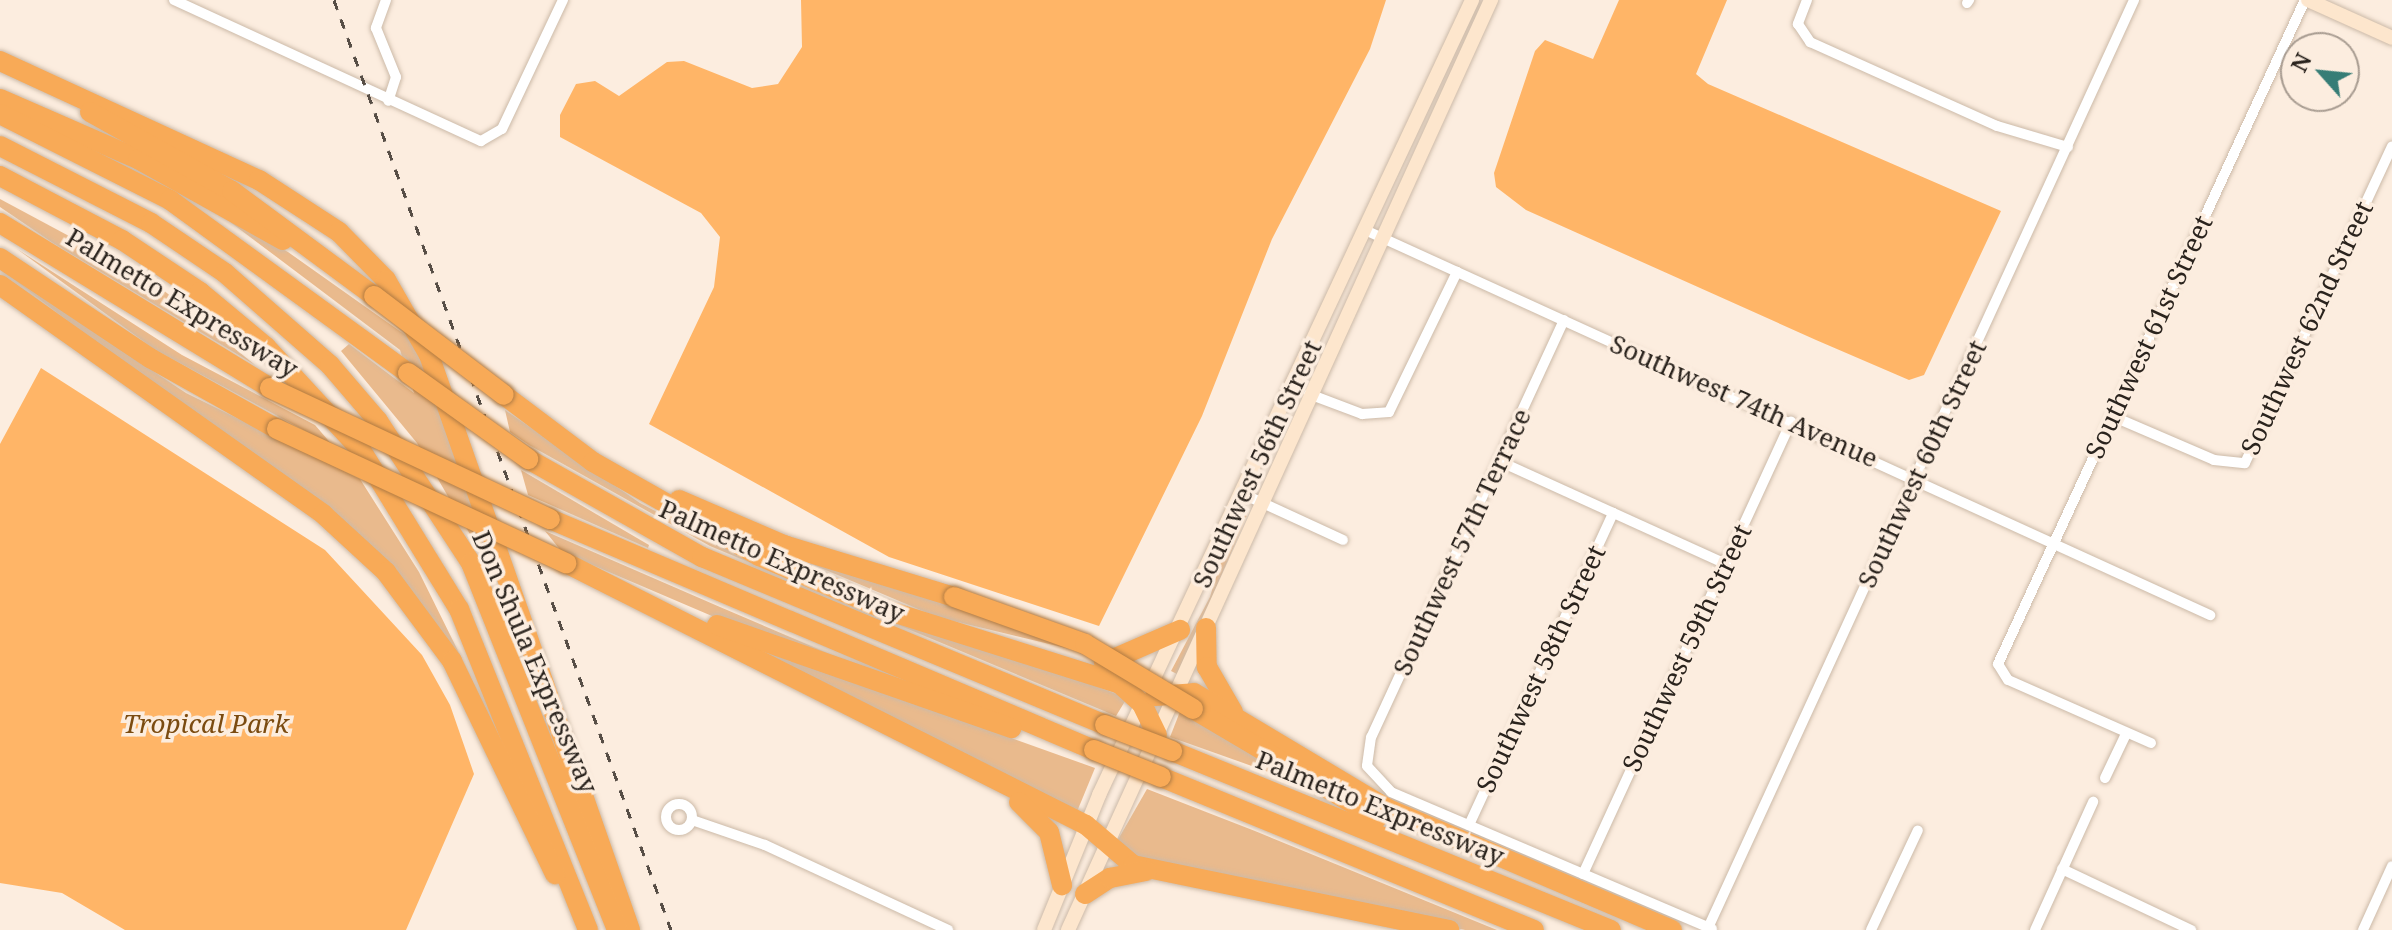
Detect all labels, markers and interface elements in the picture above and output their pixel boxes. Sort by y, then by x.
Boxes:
north arrow [2280,32,2360,112]
text: N [2283,47,2318,77]
street label: Southwest 62nd Street [2234,196,2380,460]
street label: Southwest 61st Street [2079,211,2219,463]
street label: Palmetto Expressway [60,221,304,385]
street label: Southwest 74th Avenue [1605,328,1883,474]
street label: Southwest 56th Street [1186,335,1328,593]
street label: Southwest 60th Street [1851,335,1993,593]
street label: Southwest 57th Terrace [1386,404,1538,680]
street label: Palmetto Expressway [655,493,909,629]
street label: Southwest 59th Street [1616,519,1758,777]
street label: Don Shula Expressway [466,526,604,798]
street label: Southwest 58th Street [1470,540,1612,798]
park label: Tropical Park [123,708,289,740]
street label: Palmetto Expressway [1251,744,1509,872]

